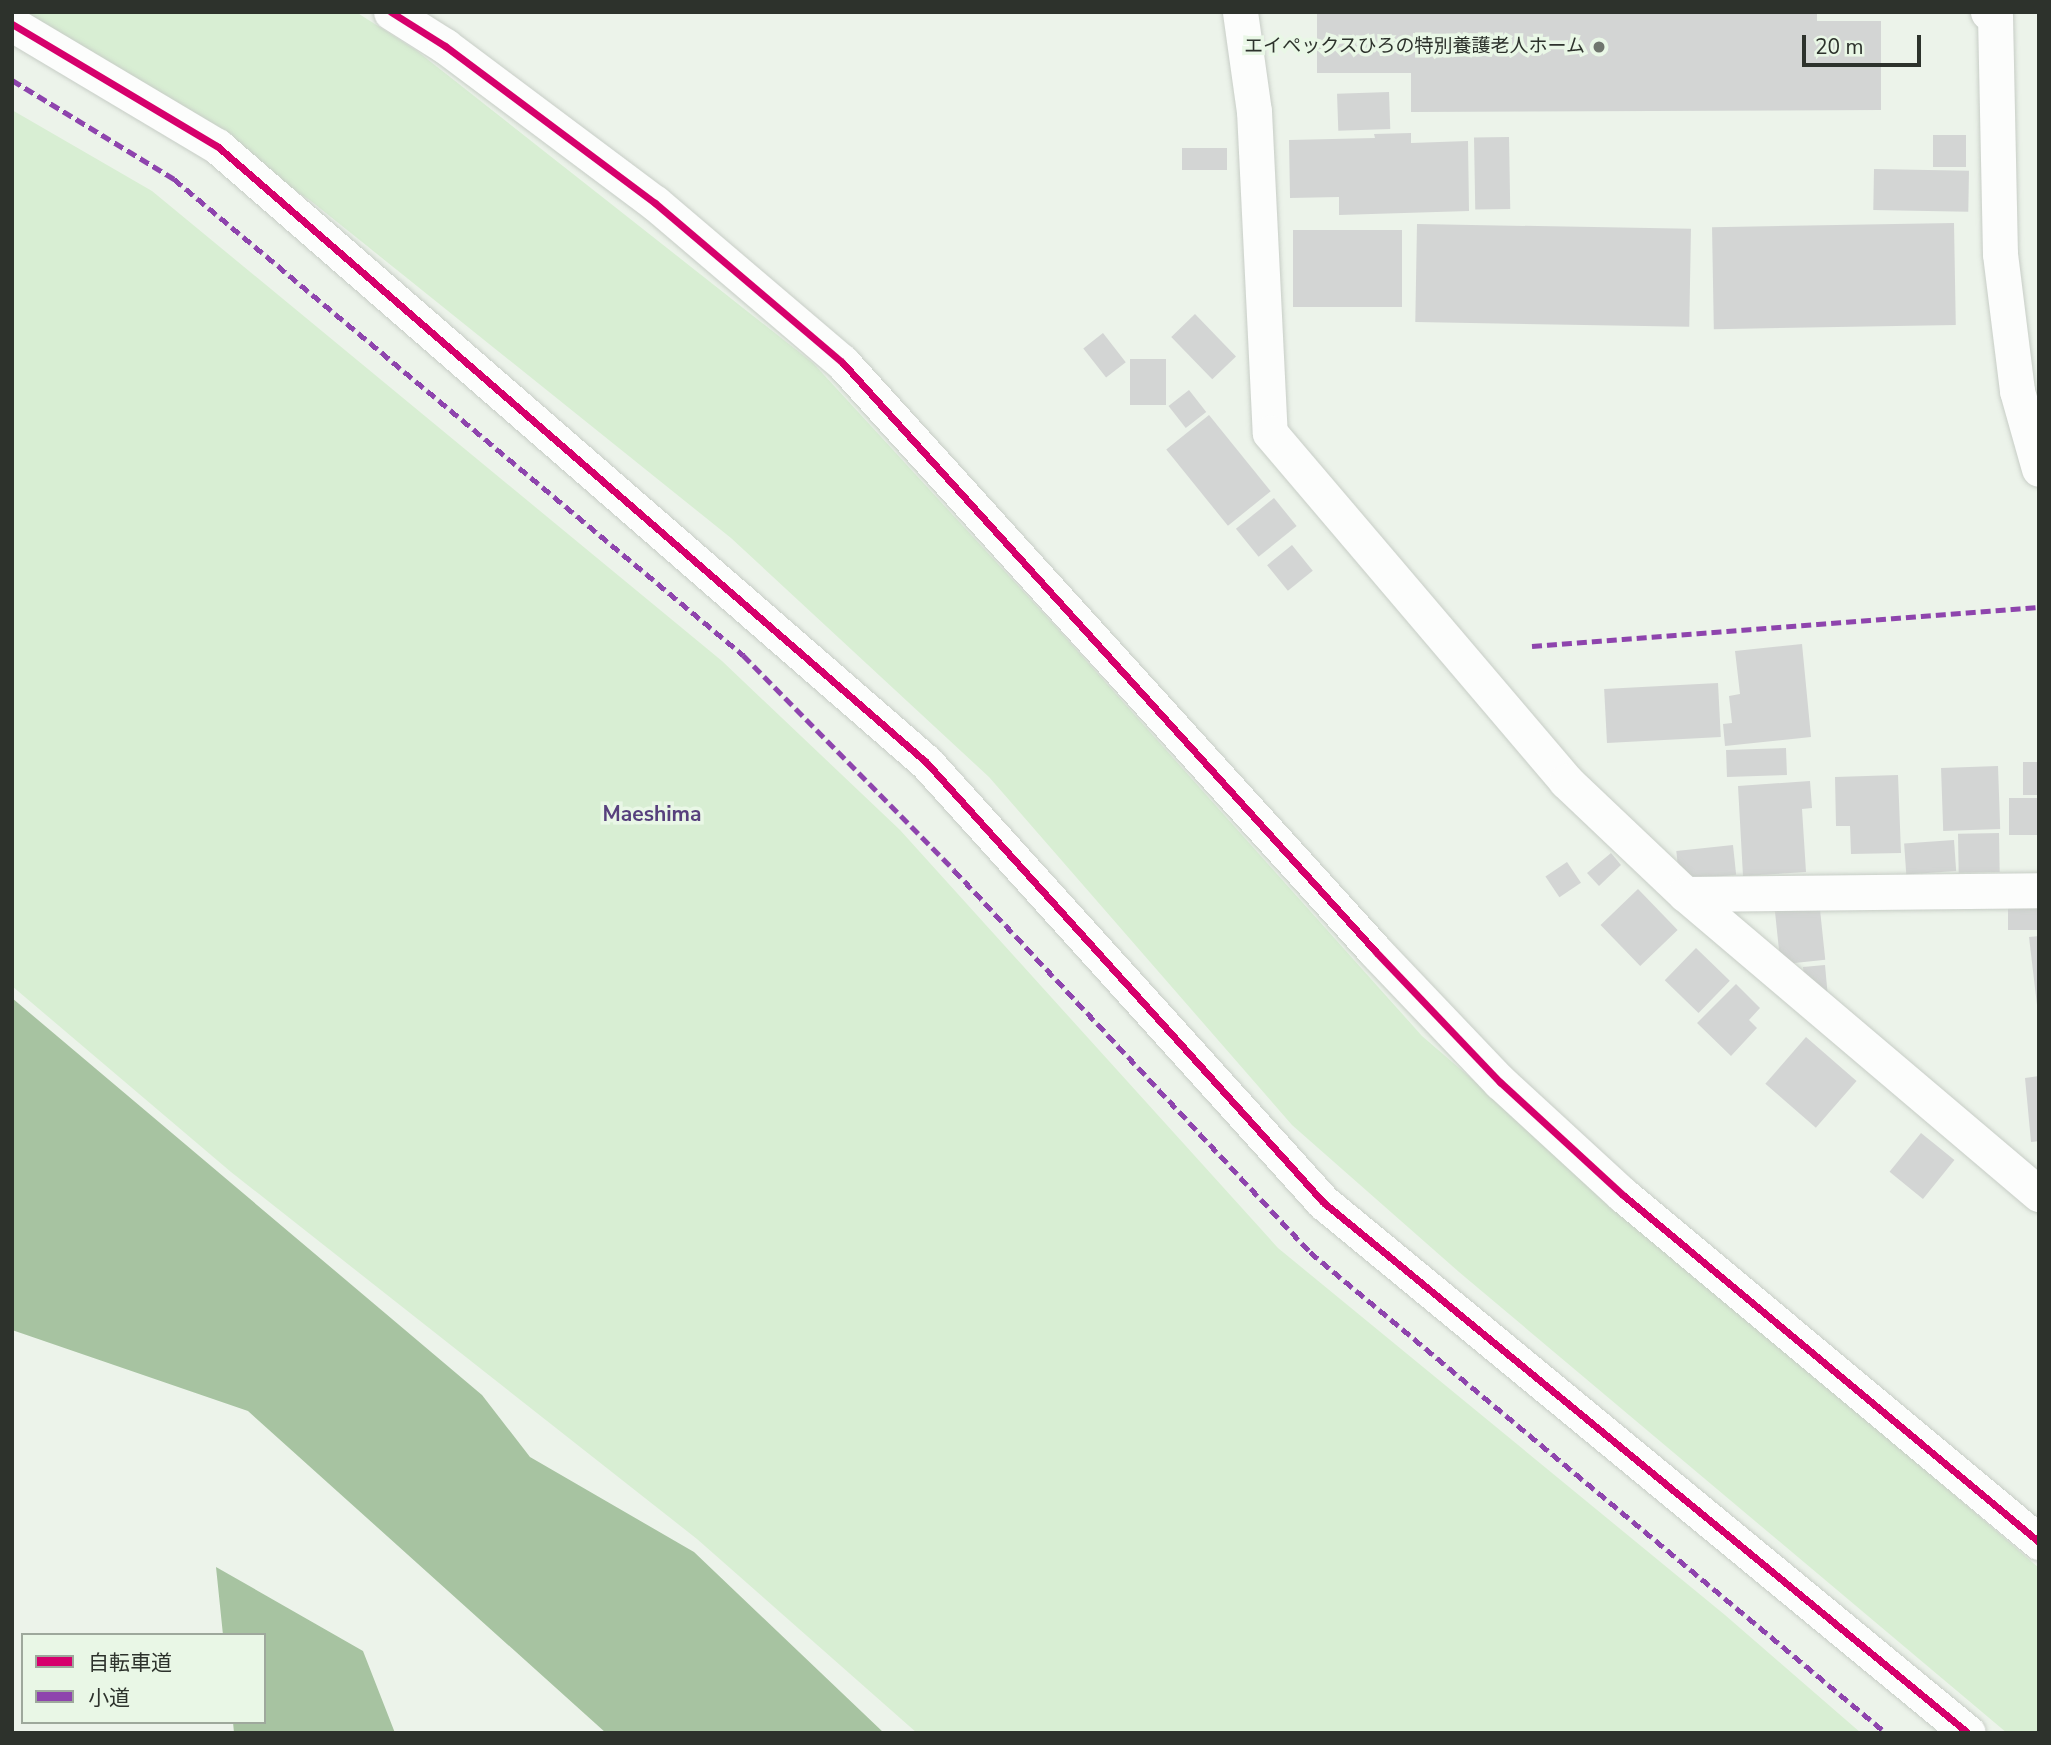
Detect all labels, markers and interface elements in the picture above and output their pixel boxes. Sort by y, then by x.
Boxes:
scale bar [1806,21,1925,65]
text: 20 m [1815,33,1864,61]
place label: エイぺックスひろの特別養護老人ホーム [1243,36,1585,58]
marker: エイぺックスひろの特別養護老人ホーム [1591,39,1607,55]
district label: Maeshima [603,801,701,827]
legend [21,1633,266,1724]
text: 自転車道 [88,1649,172,1677]
text: 小道 [88,1684,130,1712]

